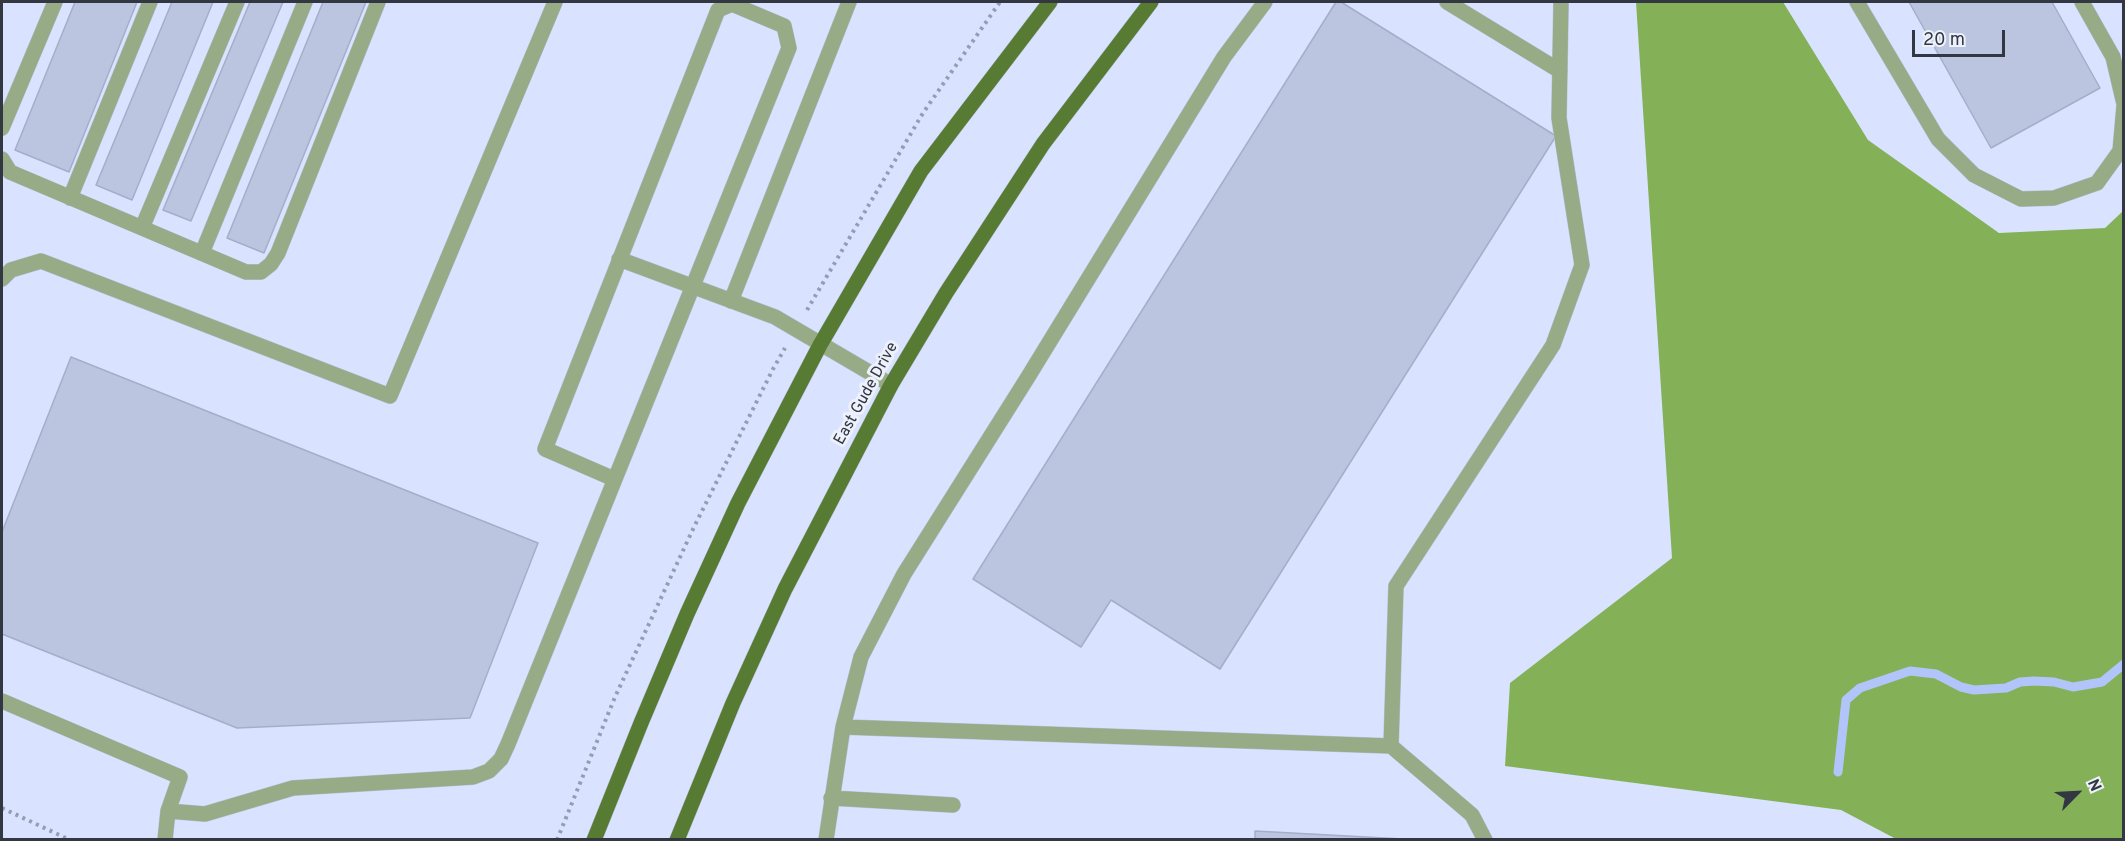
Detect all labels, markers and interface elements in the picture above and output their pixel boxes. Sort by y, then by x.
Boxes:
scale bar [1915,18,2008,56]
text: 20 m [1923,29,1965,52]
street label: East Gude Drive [831,339,903,449]
north arrow [2047,763,2107,823]
text: N [2082,776,2105,795]

